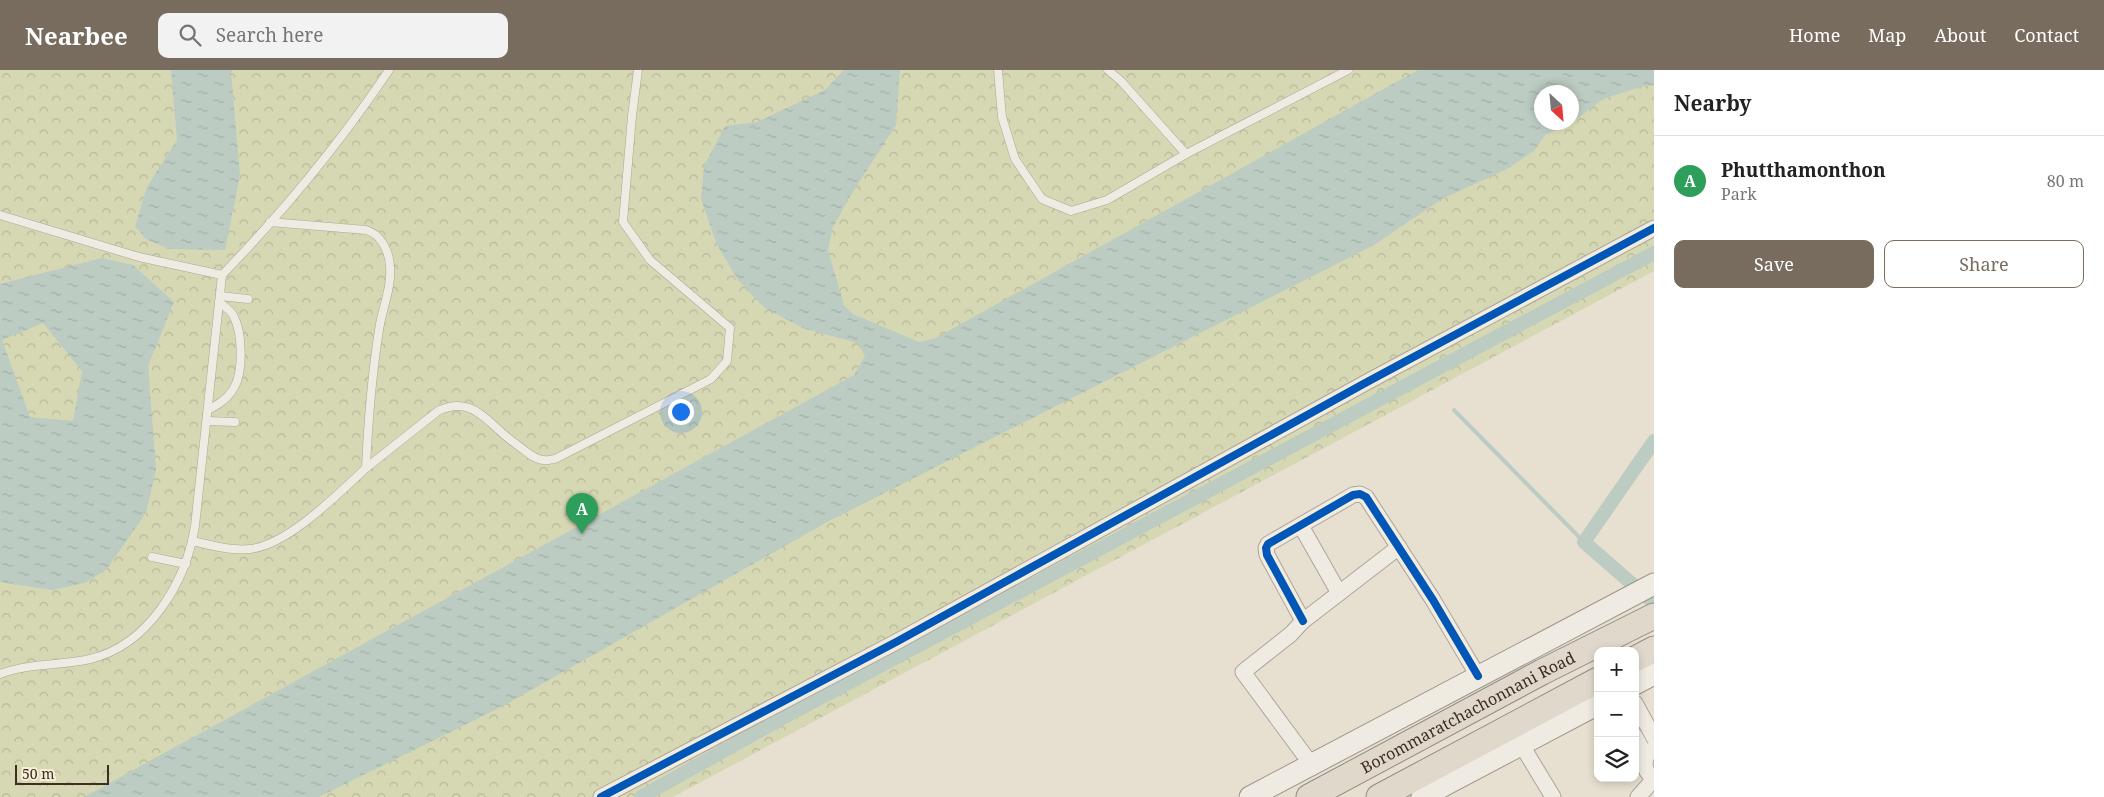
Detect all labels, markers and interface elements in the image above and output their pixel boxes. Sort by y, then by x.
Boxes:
search box [158,13,508,58]
text: Nearbee [25,19,128,52]
icon: search [176,21,204,49]
text: Search here [216,22,323,48]
text: Home [1789,23,1840,47]
text: Map [1868,23,1906,47]
text: About [1934,23,1986,47]
text: Contact [2014,23,2079,47]
north arrow [1534,85,1579,130]
text: Nearby [1674,89,1752,117]
text: Phutthamonthon [1721,157,1886,183]
text: A [1684,170,1696,192]
text: 80 m [2047,170,2084,192]
text: Park [1721,183,1757,205]
button: Save [1674,240,1874,288]
button: Share [1884,240,2084,288]
your location [668,399,694,425]
pin: A [566,493,598,534]
street label: Borommaratchachonnani Road [1357,646,1579,778]
map controls [1594,647,1639,782]
button: + [1594,647,1639,692]
button: − [1594,692,1639,737]
button: layers [1594,737,1639,782]
scale bar [15,762,109,785]
text: 50 m [22,764,55,783]

